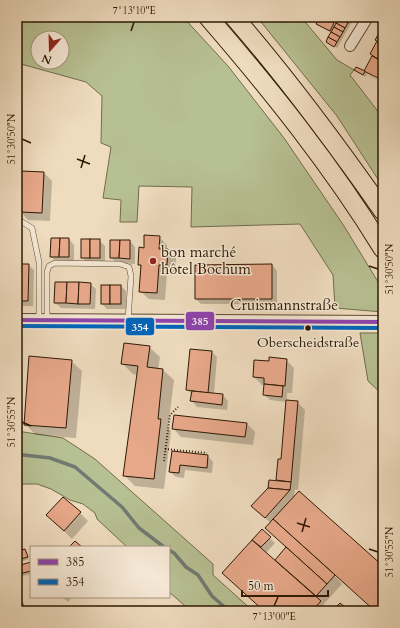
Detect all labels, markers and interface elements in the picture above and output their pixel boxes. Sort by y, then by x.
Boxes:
text: 7°13'10"E [112,4,156,18]
north arrow [30,30,70,70]
text: N [39,50,54,68]
text: 51°30'50"N [5,113,19,164]
place label: bon marché hôtel Bochum [161,242,251,279]
text: 51°30'50"N [383,243,397,294]
marker: bon marché hôtel Bochum [148,256,158,266]
street label: Cruismannstraße [230,295,338,315]
line badge: 385 [185,311,215,331]
text: 385 [192,314,209,329]
line badge: 354 [125,317,155,336]
text: 354 [132,320,149,335]
marker: Oberscheidstraße [303,323,313,333]
place label: Oberscheidstraße [257,333,359,352]
text: 51°30'55"N [5,396,19,447]
text: 51°30'55"N [383,526,397,577]
legend [30,546,170,598]
text: 385 [66,554,84,570]
scale bar [242,572,328,598]
text: 354 [66,574,84,590]
text: 50 m [248,578,275,594]
text: 7°13'00"E [252,610,296,624]

